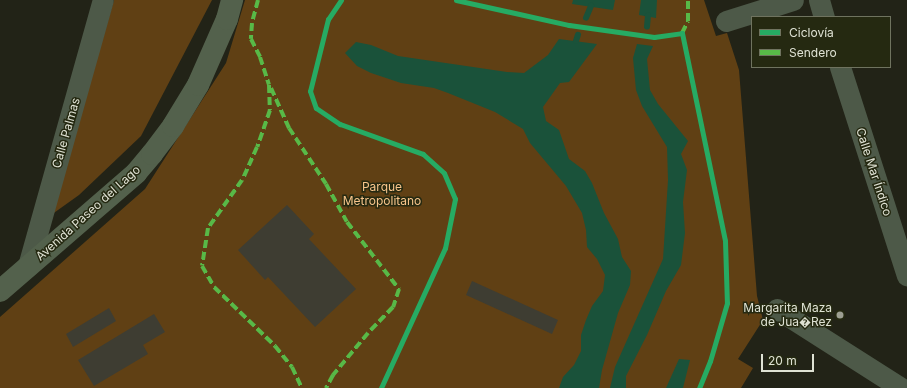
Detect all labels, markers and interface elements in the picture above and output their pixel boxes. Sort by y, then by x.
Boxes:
legend [751,16,891,68]
text: Ciclovía [789,25,834,40]
text: Sendero [789,45,837,60]
street label: Calle Palmas [49,96,83,170]
street label: Calle Mar Índico [853,126,895,218]
street label: Avenida Paseo del Lago [33,162,143,264]
park label: Parque Metropolitano [343,180,421,208]
place label: Margarita Maza de Jua�Rez [743,301,832,329]
marker: Margarita Maza de Jua�Rez [835,310,845,320]
scale bar [763,346,816,372]
text: 20 m [768,353,797,368]

